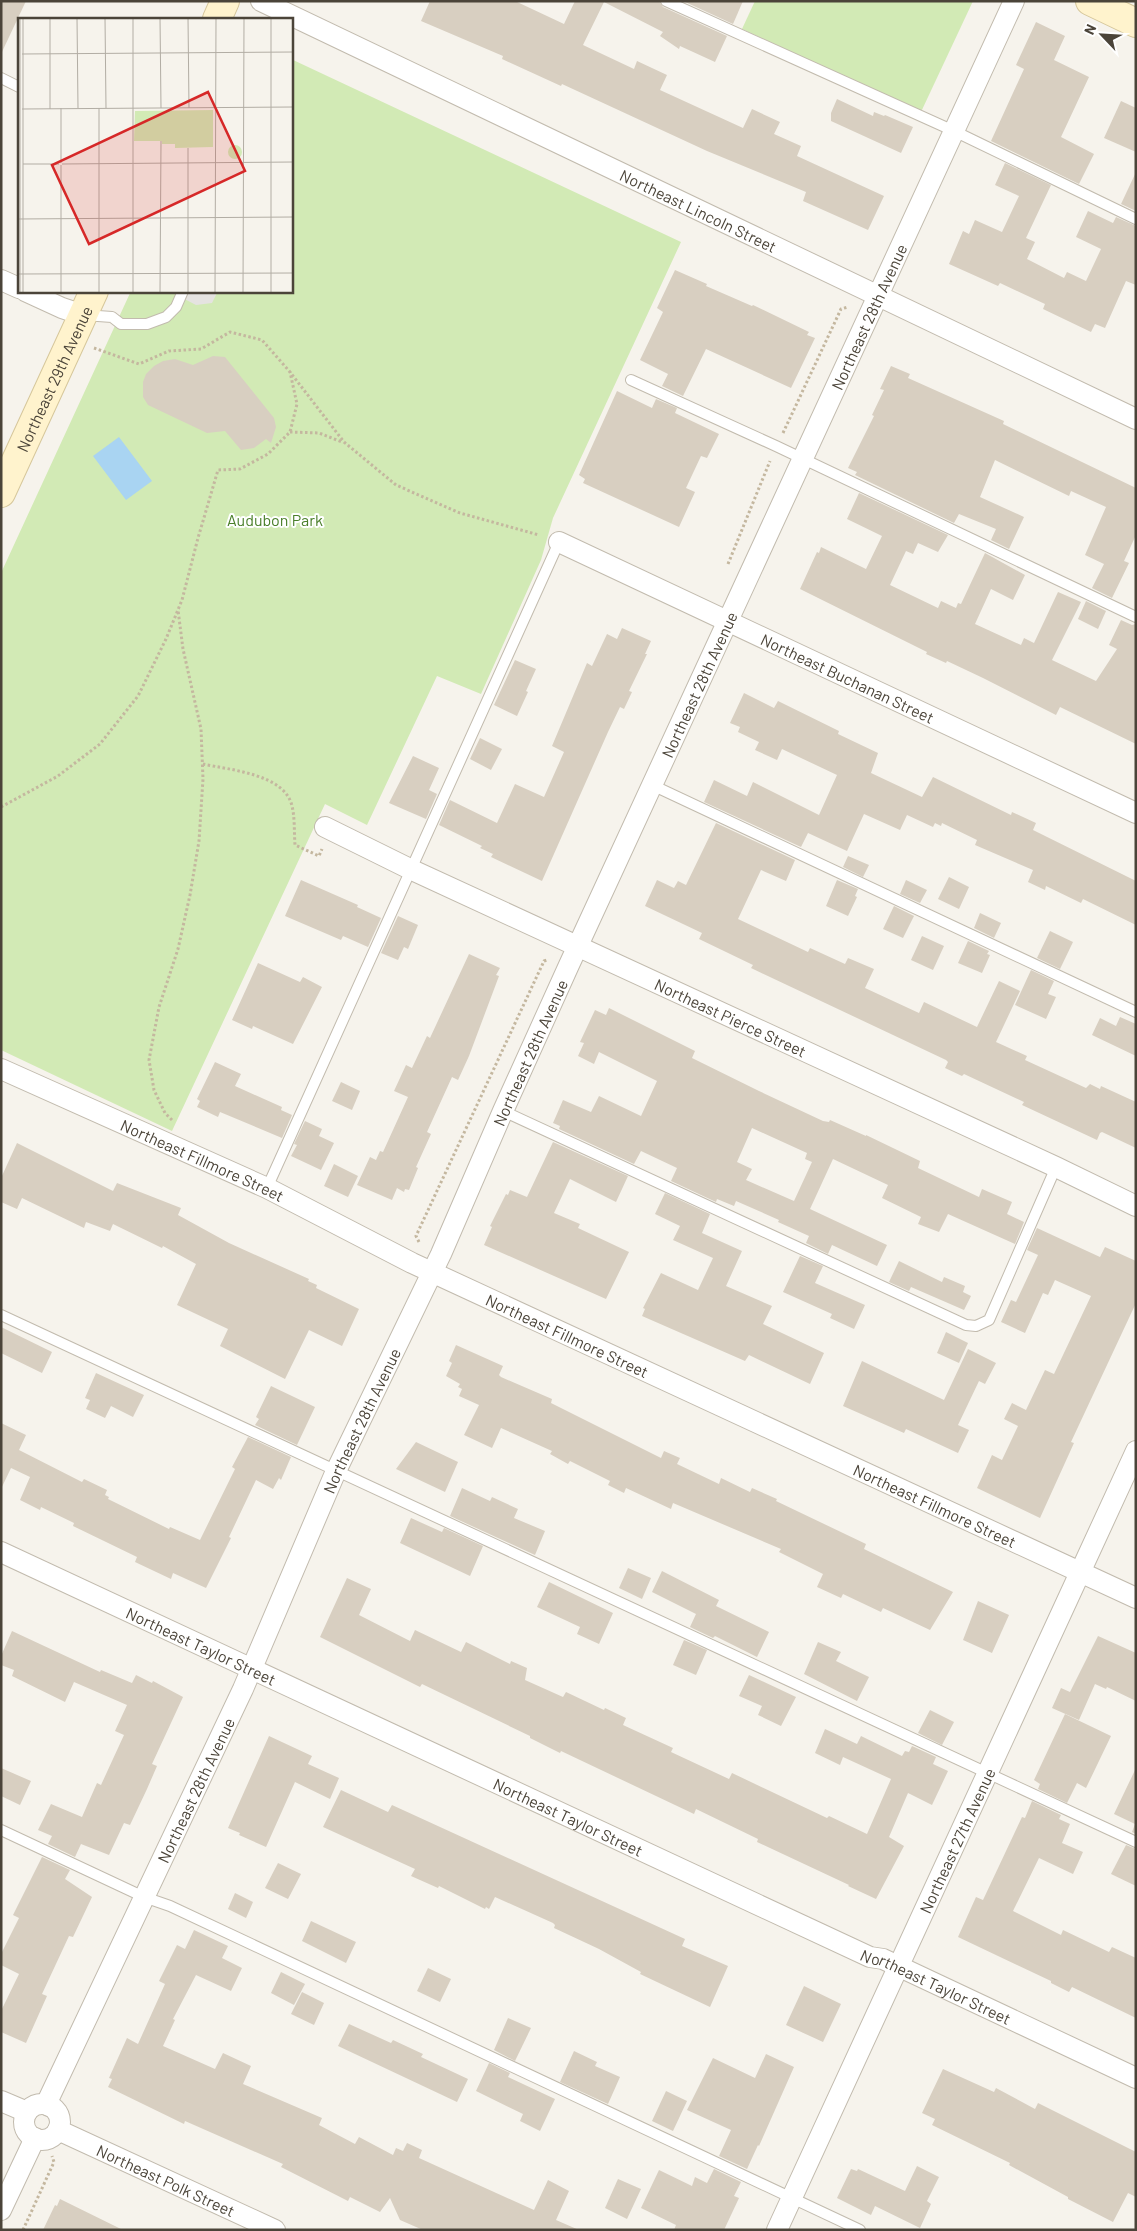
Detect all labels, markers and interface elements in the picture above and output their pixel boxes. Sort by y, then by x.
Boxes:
north arrow [1077,10,1127,60]
inset map [18,18,292,292]
text: N [1080,21,1099,37]
street label: Northeast Lincoln Street [617,165,780,256]
street label: Northeast 28th Avenue [826,241,910,393]
street label: Northeast 29th Avenue [12,302,96,455]
park label: Audubon Park [227,510,323,529]
street label: Northeast 28th Avenue [657,608,740,760]
street label: Northeast Buchanan Street [758,629,937,726]
street label: Northeast Pierce Street [652,974,810,1060]
street label: Northeast 28th Avenue [488,976,571,1129]
street label: Northeast Fillmore Street [118,1114,287,1205]
street label: Northeast Fillmore Street [483,1289,652,1381]
street label: Northeast 28th Avenue [318,1345,404,1496]
street label: Northeast Fillmore Street [851,1459,1019,1551]
street label: Northeast Taylor Street [123,1602,279,1688]
street label: Northeast 28th Avenue [153,1714,238,1866]
street label: Northeast 27th Avenue [915,1765,998,1916]
street label: Northeast Taylor Street [491,1773,646,1859]
street label: Northeast Taylor Street [858,1945,1014,2027]
street label: Northeast Polk Street [94,2140,238,2220]

